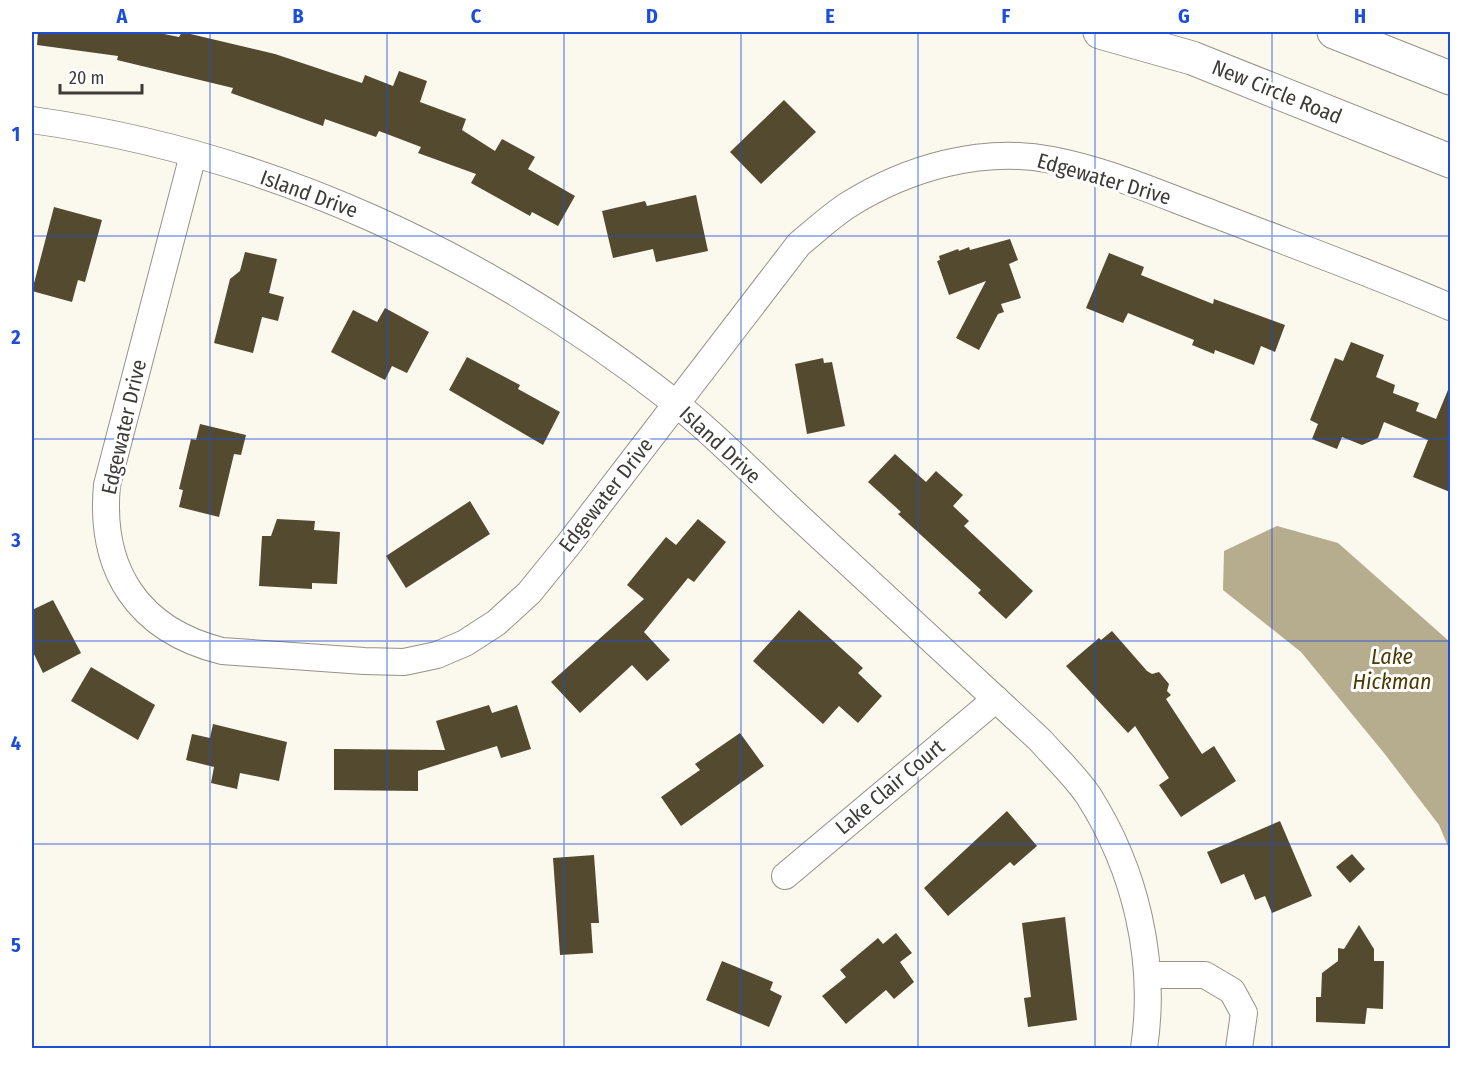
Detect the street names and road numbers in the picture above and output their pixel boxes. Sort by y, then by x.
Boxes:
street label: New Circle Road [1208,54,1346,130]
street label: Edgewater Drive [1034,147,1174,211]
street label: Island Drive [257,164,361,224]
street label: Edgewater Drive [96,357,152,497]
street label: Island Drive [674,401,766,489]
street label: Edgewater Drive [553,433,659,557]
street label: Lake Clair Court [830,734,950,840]

